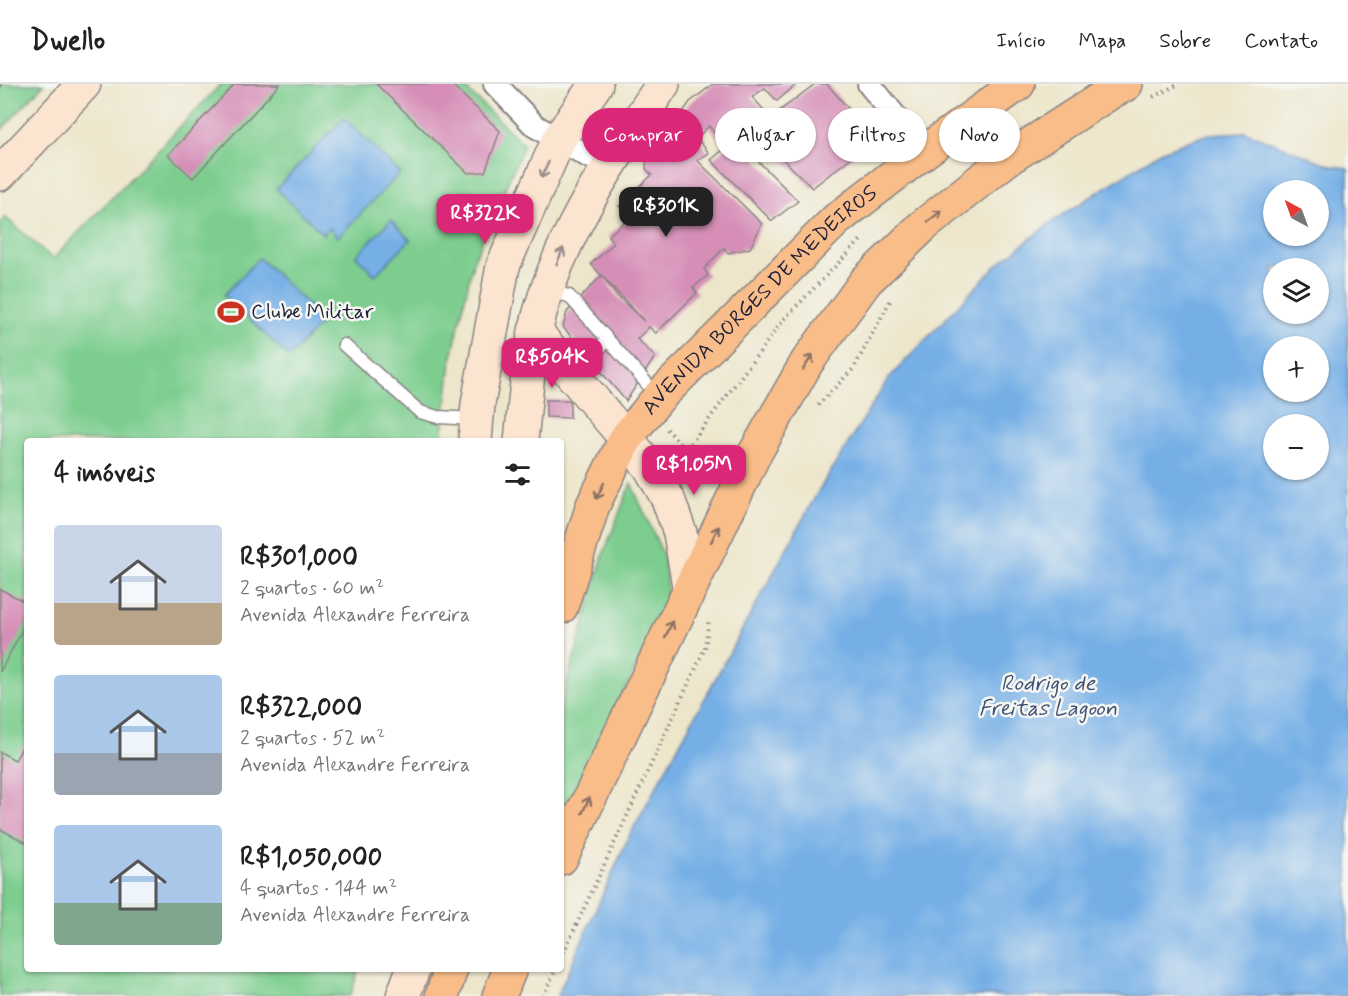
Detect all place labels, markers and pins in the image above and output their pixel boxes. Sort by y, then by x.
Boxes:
pin: R$301K [617,187,715,238]
pin: R$322K [436,194,534,245]
sports icon: Clube Militar [216,297,246,327]
place label: Clube Militar [251,298,374,326]
pin: R$504K [503,338,601,389]
pin: R$1.05M [639,445,749,496]

